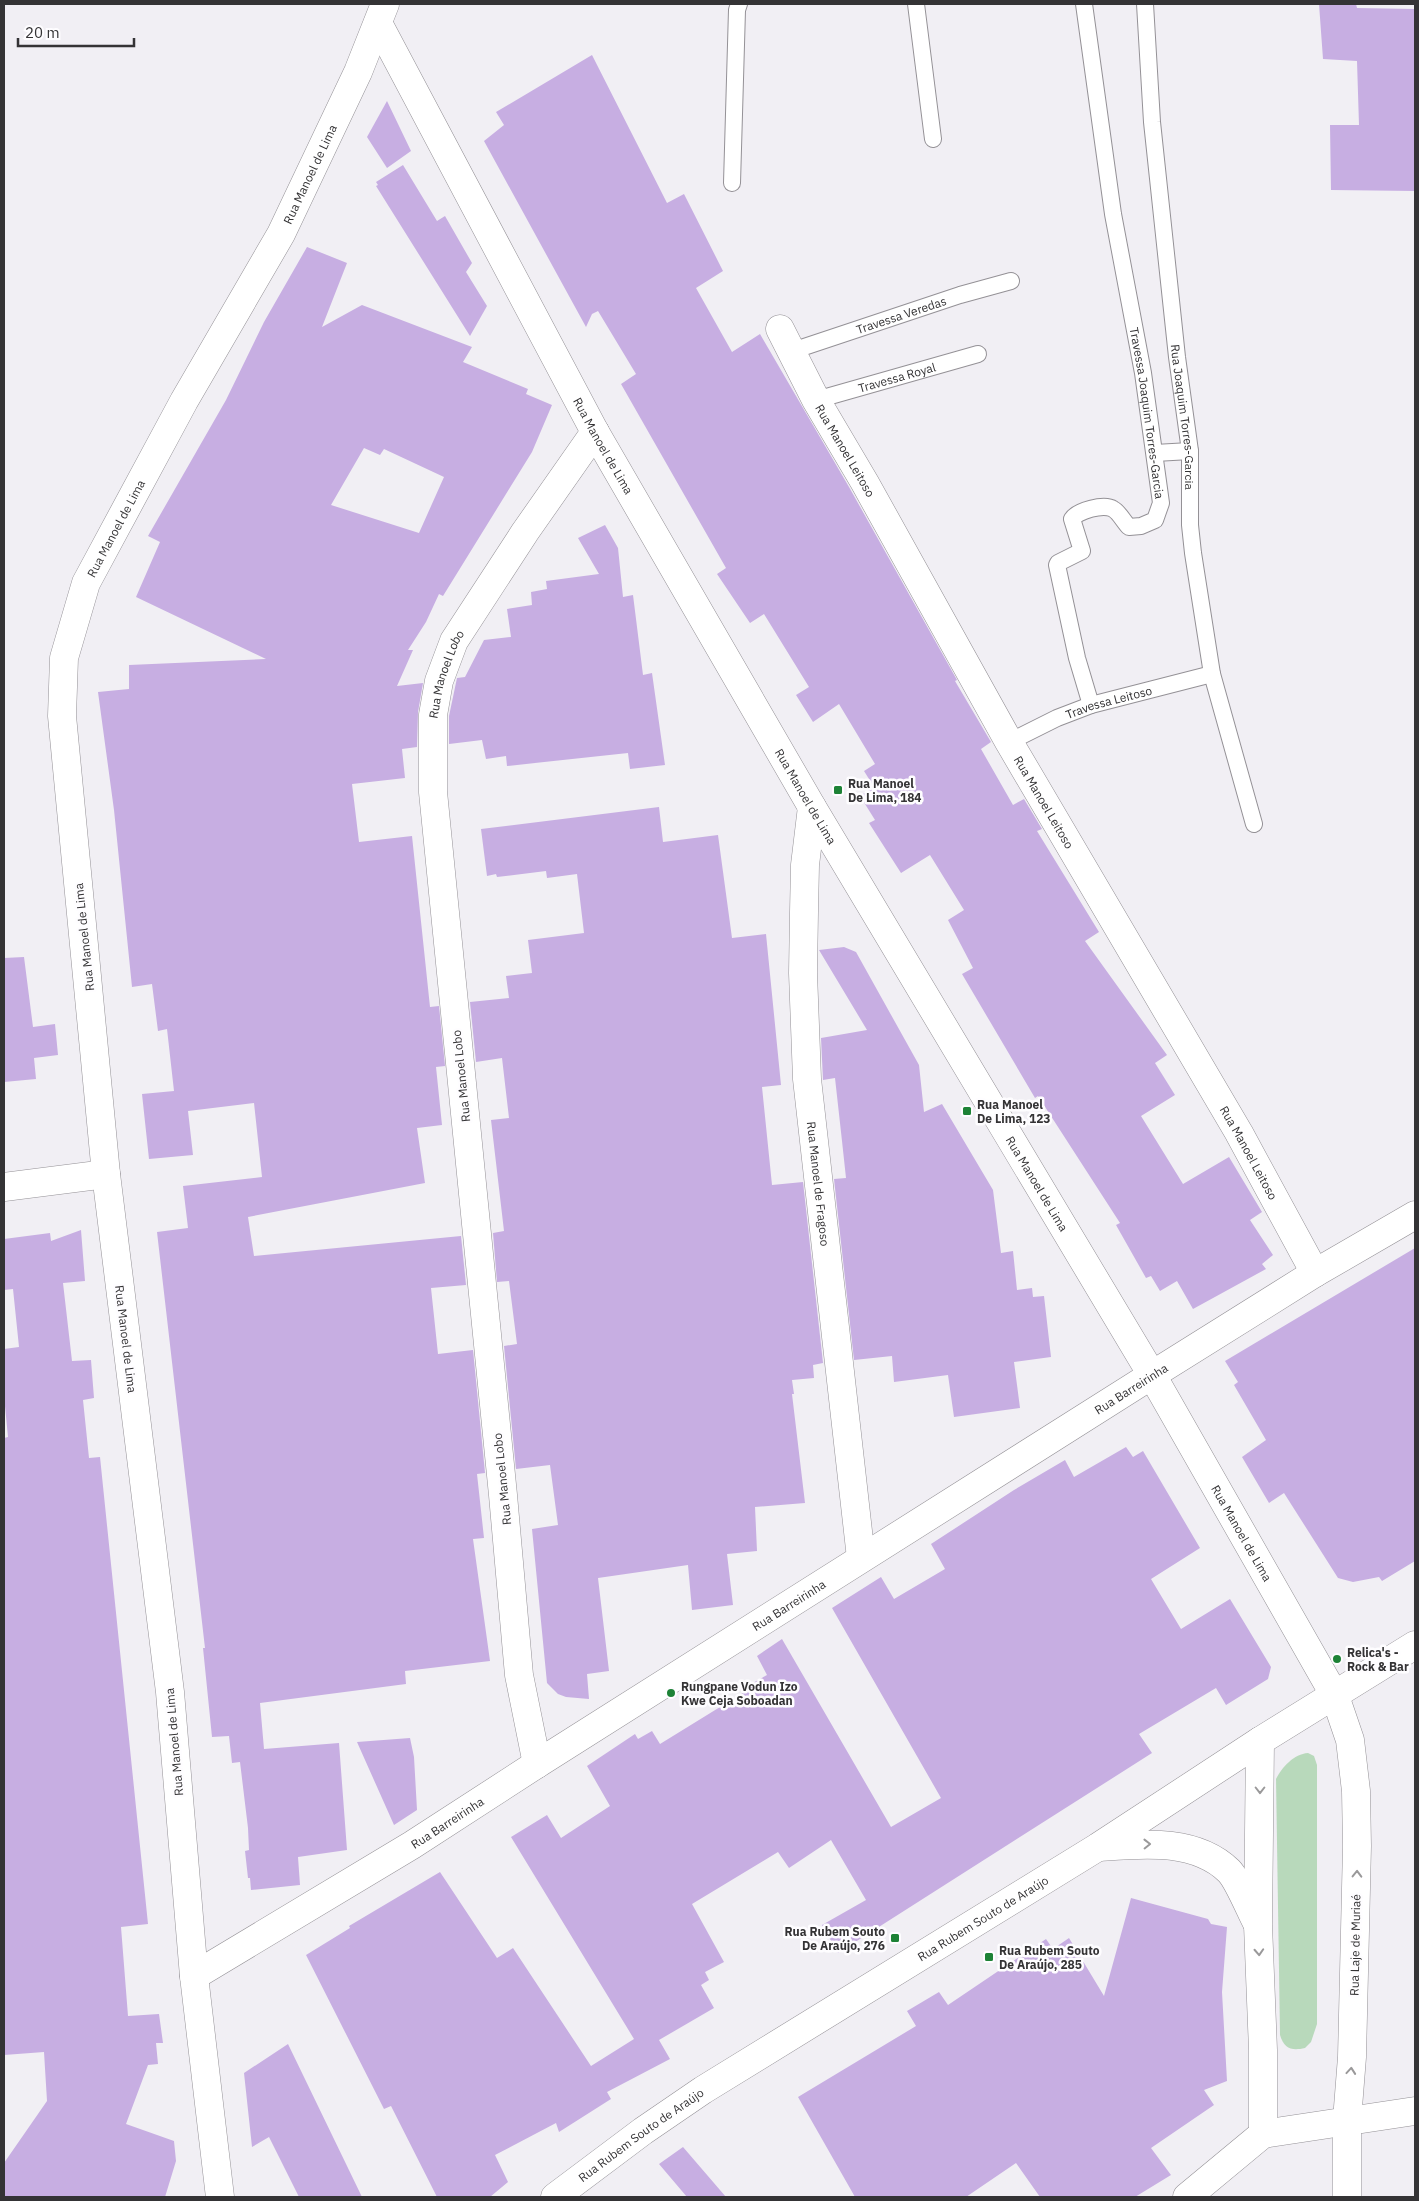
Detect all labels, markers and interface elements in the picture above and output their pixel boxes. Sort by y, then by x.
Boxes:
scale bar [18,15,134,47]
text: 20 m [25,23,60,42]
street label: Rua Manoel de Lima [279,121,340,226]
street label: Travessa Veredas [854,293,948,337]
street label: Travessa Joaquim Torres-Garcia [1127,326,1168,500]
street label: Rua Joaquim Torres-Garcia [1168,343,1198,491]
street label: Travessa Royal [856,359,937,395]
street label: Rua Manoel de Lima [570,395,637,497]
street label: Rua Manoel Leitoso [812,401,879,500]
street label: Rua Manoel de Lima [83,476,148,580]
street label: Rua Manoel Lobo [425,627,467,720]
street label: Travessa Leitoso [1063,682,1154,722]
street label: Rua Manoel de Lima [772,746,840,847]
street label: Rua Manoel Leitoso [1011,753,1078,851]
place label: Rua Manoel De Lima, 184 [848,776,922,805]
marker: Rua Manoel De Lima, 184 [832,784,844,796]
street label: Rua Manoel de Lima [71,882,97,992]
street label: Rua Manoel Lobo [449,1029,473,1123]
place label: Rua Manoel De Lima, 123 [977,1097,1051,1126]
street label: Rua Manoel Leitoso [1217,1103,1281,1202]
marker: Rua Manoel De Lima, 123 [961,1105,973,1117]
street label: Rua Manoel de Fragoso [804,1121,833,1247]
street label: Rua Manoel de Lima [1003,1133,1072,1234]
street label: Rua Manoel de Lima [112,1284,140,1394]
street label: Rua Barreirinha [1091,1359,1171,1417]
street label: Rua Manoel Lobo [490,1432,514,1526]
street label: Rua Manoel de Lima [1209,1482,1276,1584]
street label: Rua Barreirinha [749,1576,829,1634]
place label: Relica's - Rock & Bar [1347,1645,1409,1674]
marker: Relica's - Rock & Bar [1331,1653,1343,1665]
place label: Rungpane Vodun Izo Kwe Ceja Soboadan [681,1679,798,1708]
street label: Rua Manoel de Lima [162,1687,186,1797]
marker: Rungpane Vodun Izo Kwe Ceja Soboadan [665,1687,677,1699]
one-way arrow [1254,1786,1265,1794]
street label: Rua Barreirinha [408,1793,487,1851]
one-way arrow [1143,1839,1151,1850]
one-way arrow [1352,1870,1362,1878]
street label: Rua Rubem Souto de Araújo [914,1872,1051,1964]
street label: Rua Laje de Muriaé [1347,1894,1363,1996]
place label: Rua Rubem Souto De Araújo, 276 [785,1924,885,1953]
marker: Rua Rubem Souto De Araújo, 276 [889,1932,901,1944]
place label: Rua Rubem Souto De Araújo, 285 [999,1943,1100,1972]
one-way arrow [1253,1949,1264,1957]
marker: Rua Rubem Souto De Araújo, 285 [983,1951,995,1963]
one-way arrow [1345,2067,1356,2075]
street label: Rua Rubem Souto de Araújo [575,2084,706,2185]

